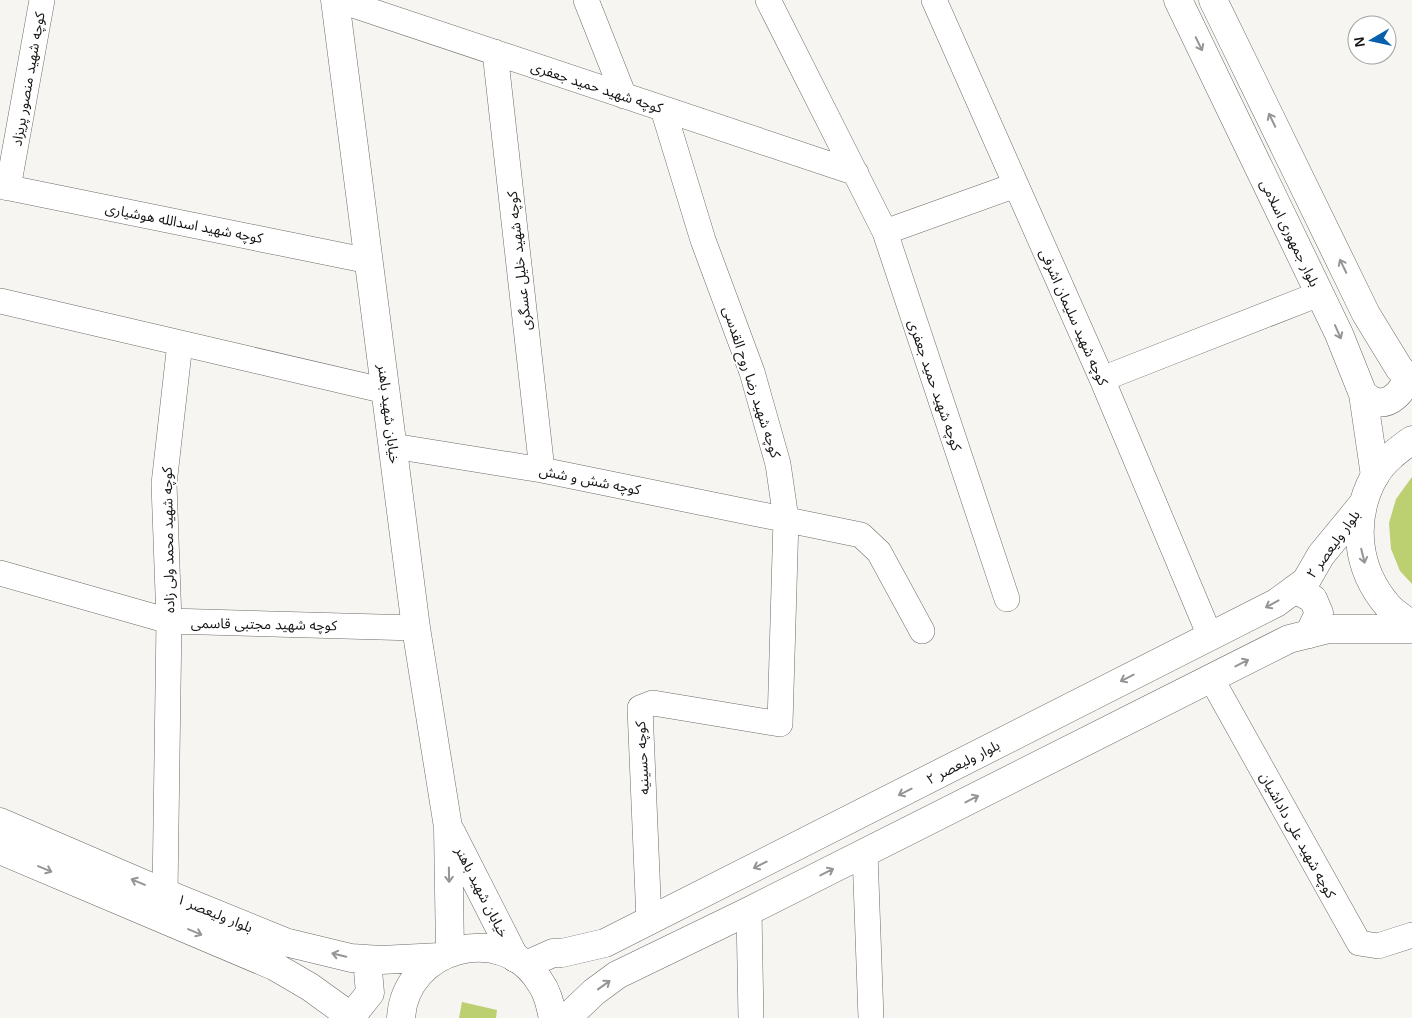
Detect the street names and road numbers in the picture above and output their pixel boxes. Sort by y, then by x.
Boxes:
street label: کوچه شهید منصور پریزاد [8,11,50,148]
street label: کوچه شهید حمید جعفری [529,58,665,118]
street label: بلوار جمهوری اسلامی [1256,177,1323,290]
street label: کوچه شهید خلیل عسگری [504,190,536,331]
street label: کوچه شهید اسدالله هوشیاری [103,200,264,248]
street label: کوچه شهید سلیمان اشرفی [1035,246,1111,389]
street label: کوچه شهید رضا روح القدسی [717,304,784,461]
street label: کوچه شهید حمید جعفری [903,317,965,453]
street label: خیابان شهید باهنر [374,363,403,465]
street label: کوچه شش و شش [538,462,642,500]
street label: کوچه شهید محمد ولی زاده [159,467,179,613]
street label: بلوار ولیعصر ۲ [1303,507,1364,582]
street label: کوچه شهید مجتبی قاسمی [191,615,337,635]
street label: کوچه حسینیه [632,721,654,795]
street label: بلوار ولیعصر ۲ [924,737,1003,788]
street label: کوچه شهید علی داداشیان [1255,769,1339,902]
street label: خیابان شهید باهنر [451,843,512,941]
street label: بلوار ولیعصر ۱ [174,891,255,936]

